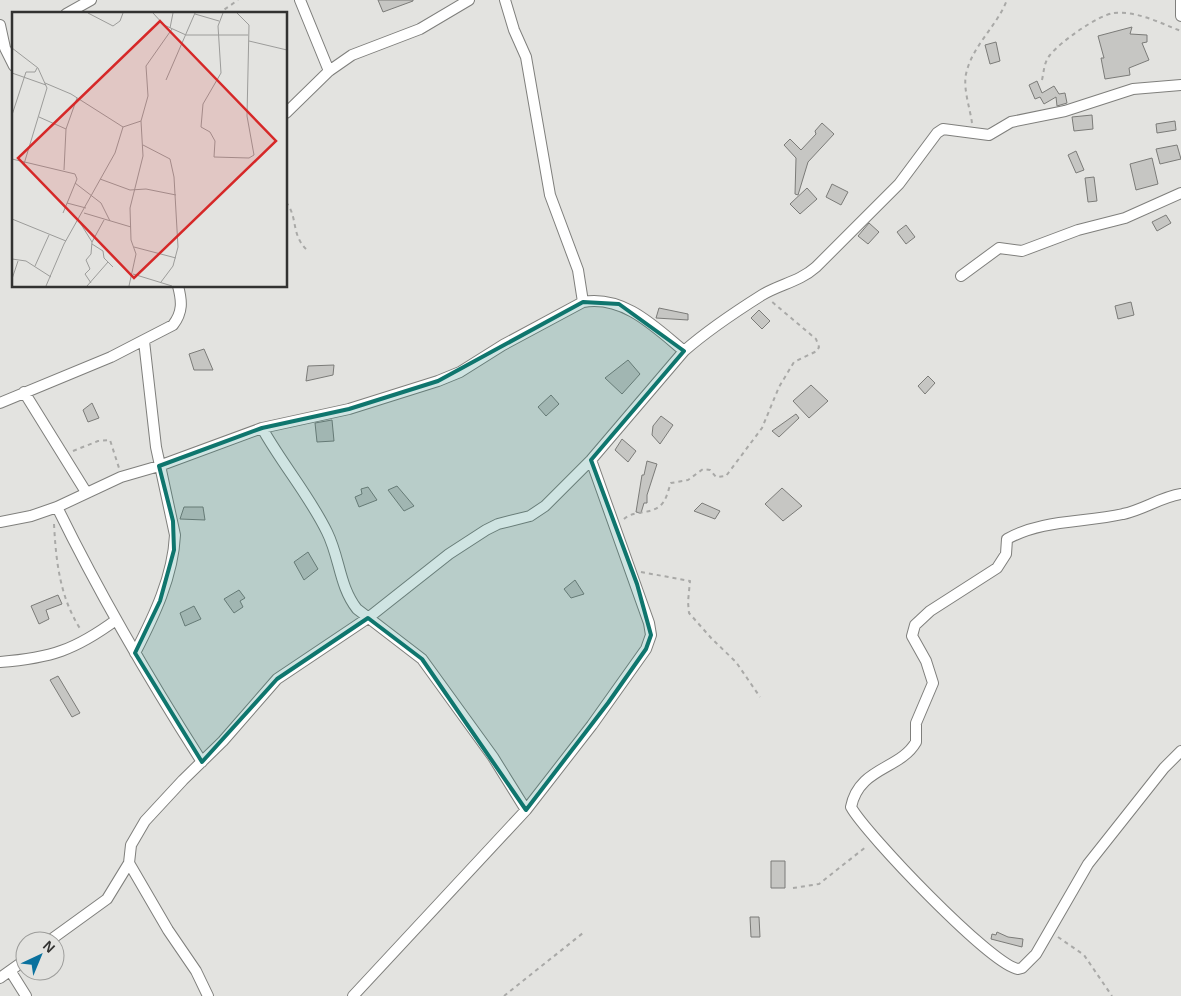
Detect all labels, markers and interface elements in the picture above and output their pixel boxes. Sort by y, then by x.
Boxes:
inset map [12,12,288,288]
north arrow [15,931,65,981]
text: N [40,937,58,956]

